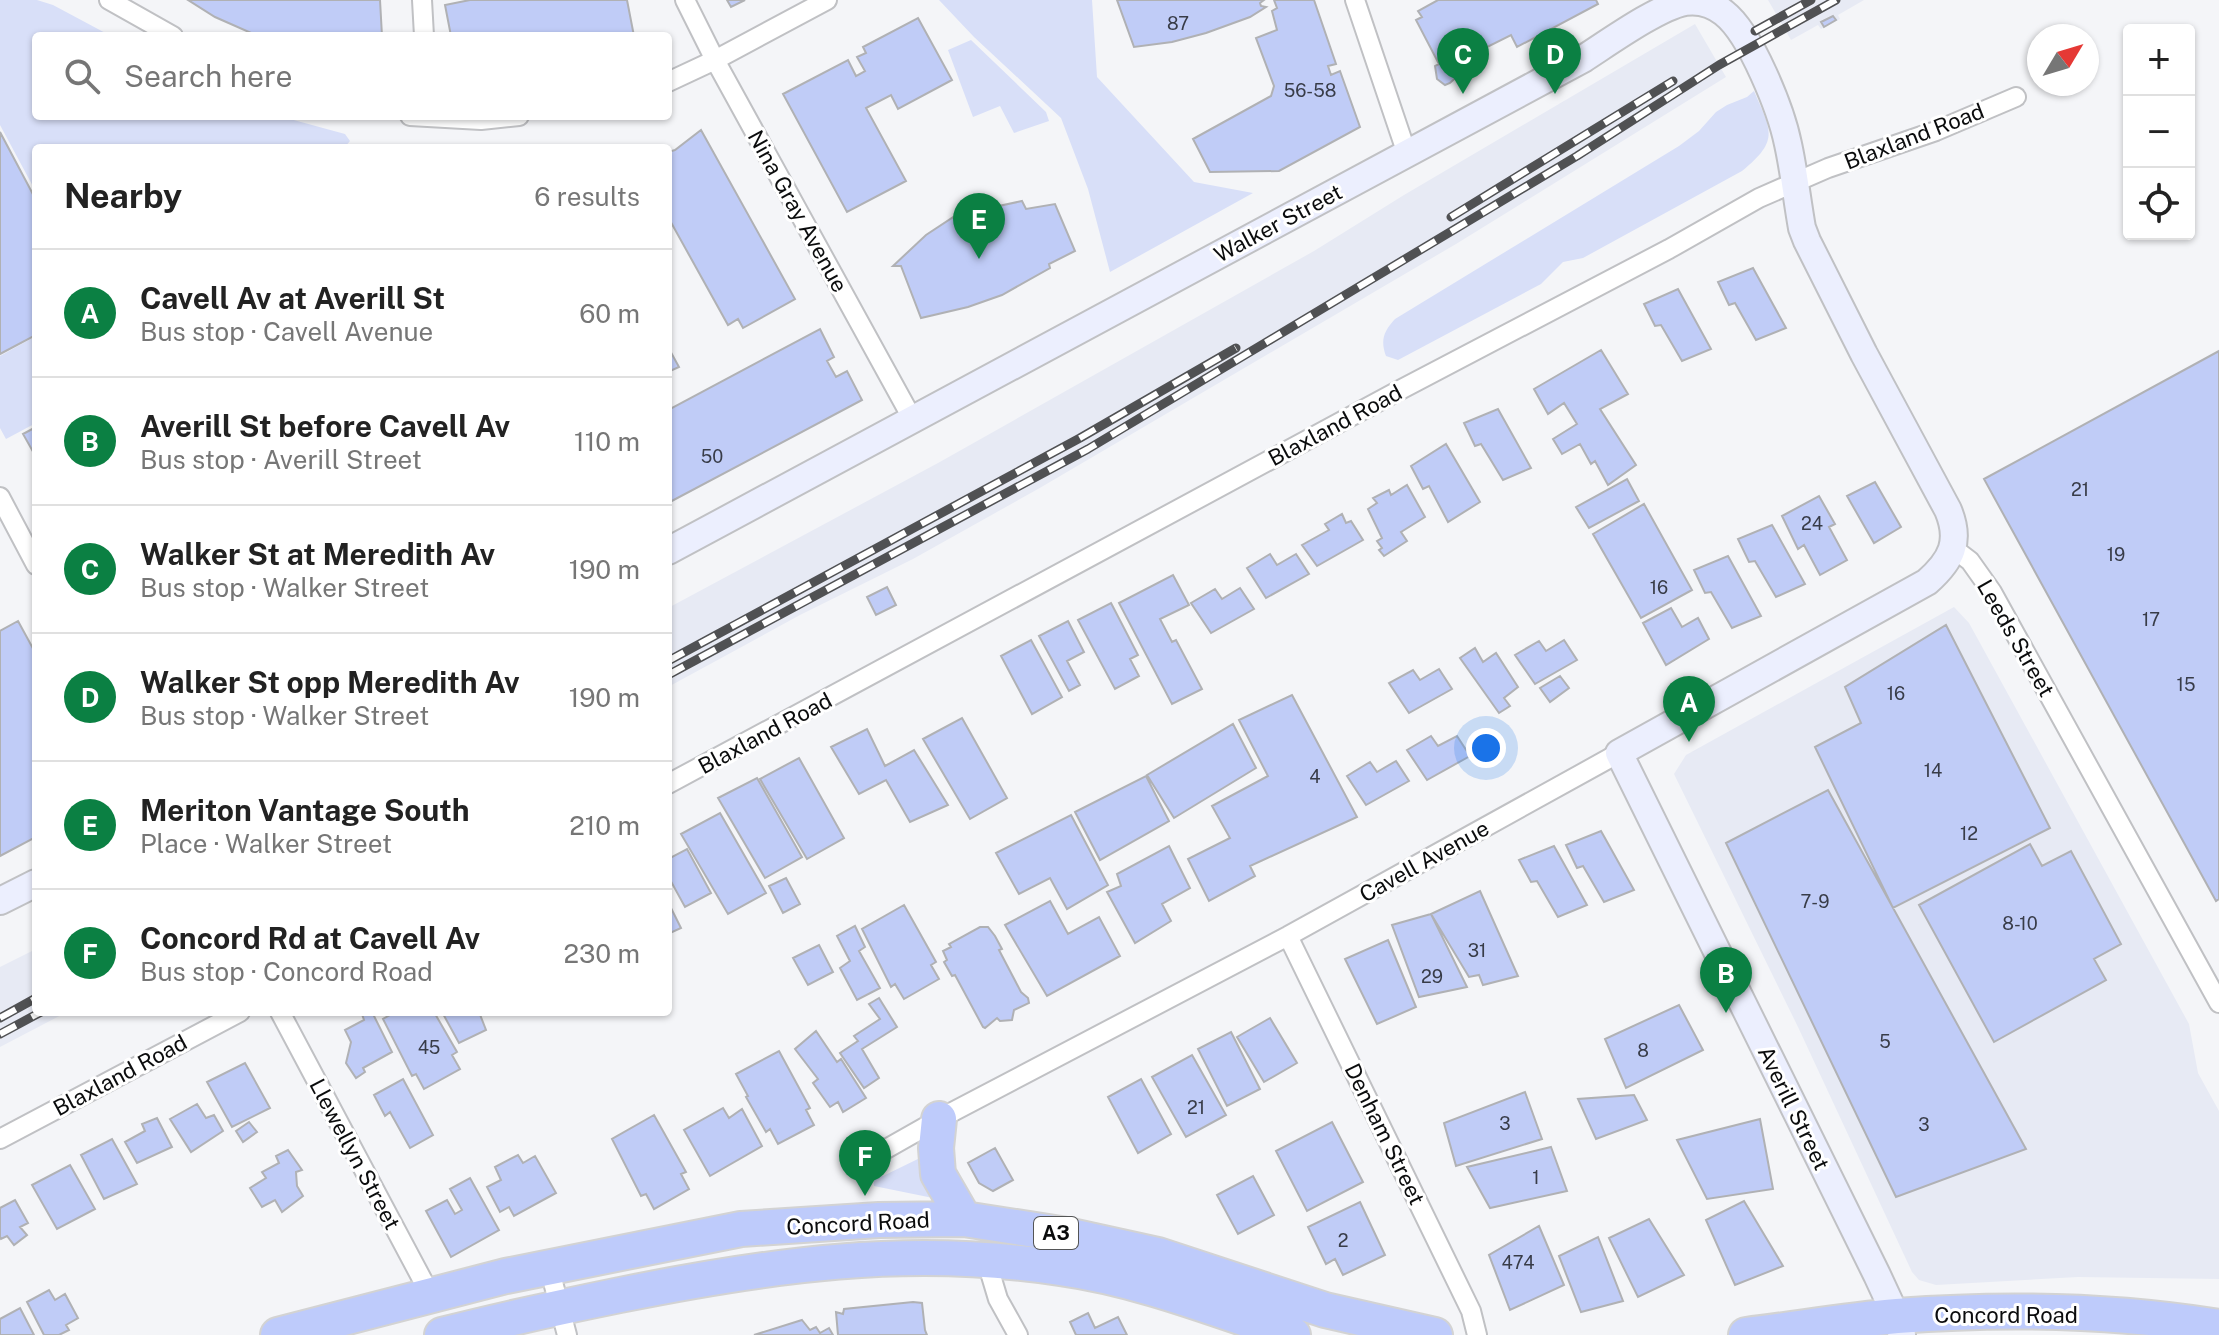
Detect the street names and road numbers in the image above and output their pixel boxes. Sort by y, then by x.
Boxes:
street label: Blaxland Road [1840,97,1988,175]
street label: Nina Gray Avenue [743,126,853,296]
street label: Walker Street [1210,178,1346,268]
street label: Blaxland Road [1264,379,1406,471]
street label: Leeds Street [1972,575,2060,701]
street label: Blaxland Road [694,687,836,779]
street label: Cavell Avenue [1355,815,1493,907]
street label: Blaxland Road [49,1029,191,1121]
street label: Averill Street [1753,1042,1835,1174]
street label: Denham Street [1340,1059,1430,1209]
street label: Llewellyn Street [304,1074,406,1234]
street label: Concord Road [786,1206,930,1240]
road number: A3 [1034,1217,1078,1249]
street label: Concord Road [1934,1302,2078,1328]

